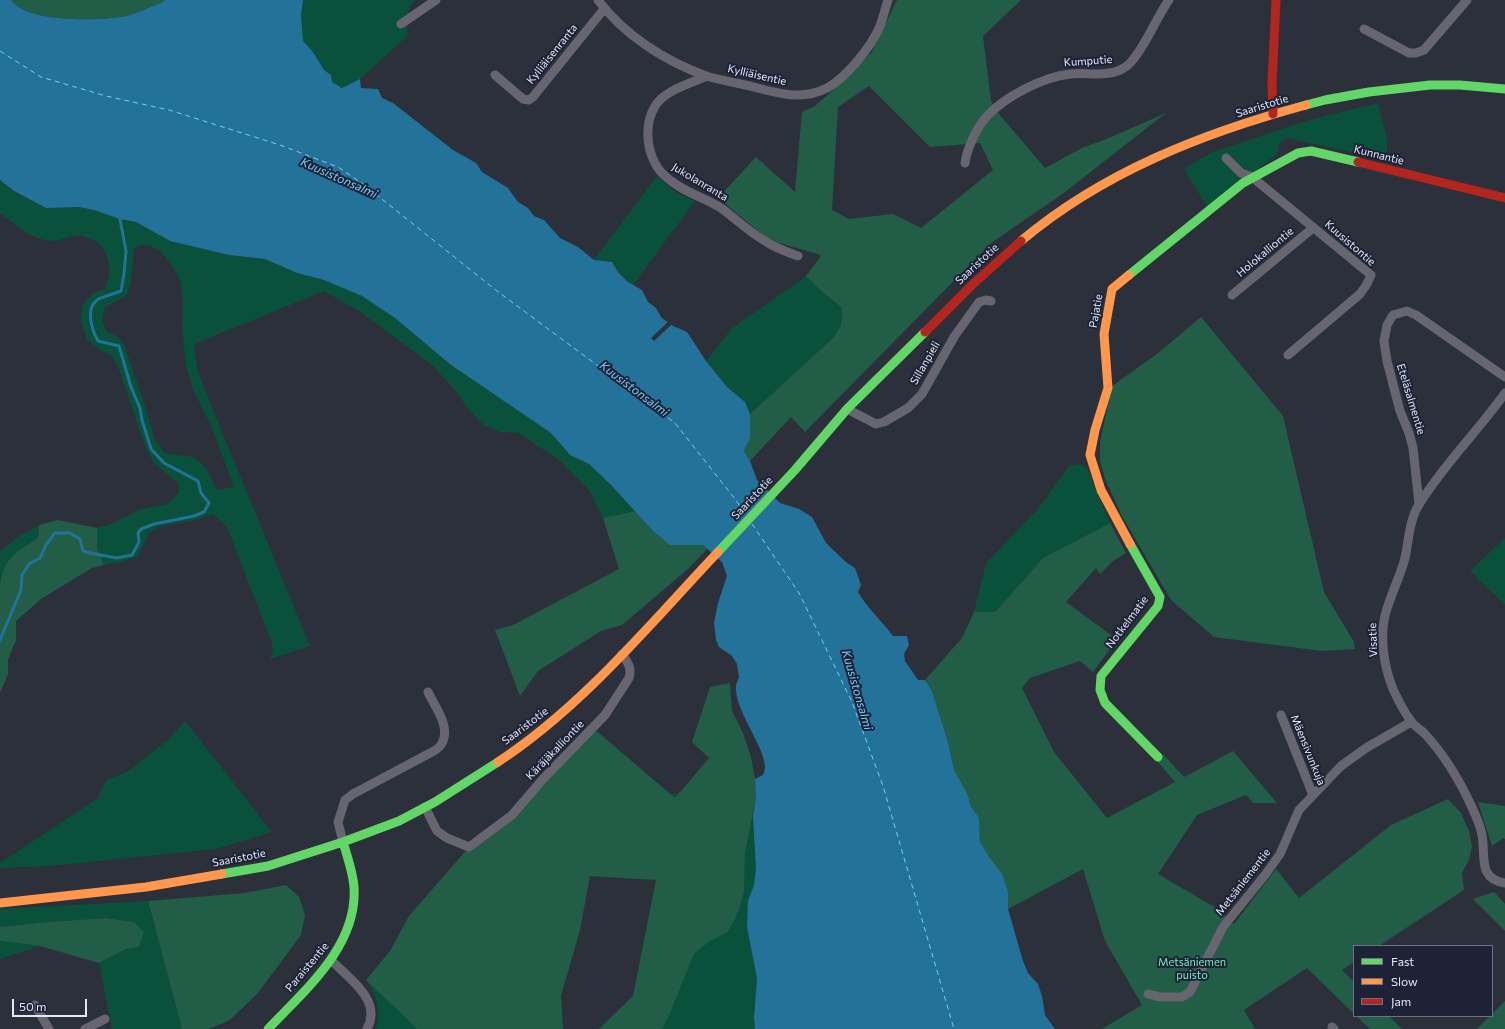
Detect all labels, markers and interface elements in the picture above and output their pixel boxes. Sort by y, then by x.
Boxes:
street label: Kylliäisenranta [524,21,580,87]
street label: Kumputie [1063,53,1113,69]
street label: Kylliäisentie [726,62,788,88]
street label: Saaristotie [1234,92,1290,120]
street label: Kunnantie [1353,142,1405,168]
water label: Kuusistonsalmi [298,155,380,201]
street label: Jukolanranta [670,160,730,204]
street label: Kuusistontie [1322,217,1378,269]
street label: Holokalliontie [1234,224,1296,280]
street label: Saaristotie [953,241,1001,287]
street label: Pajatie [1087,293,1105,329]
street label: Sillanpieli [907,339,943,387]
water label: Kuusistonsalmi [597,358,671,420]
street label: Eteläsalmentie [1394,362,1428,436]
street label: Saaristotie [729,474,775,522]
street label: Notkelmatie [1103,593,1151,651]
street label: Visatie [1366,623,1380,657]
water label: Kuusistonsalmi [839,648,875,732]
street label: Saaristotie [499,704,551,748]
street label: Mäensivunkuja [1288,713,1328,787]
street label: Käräjäkalliontie [523,717,587,783]
street label: Saaristotie [211,846,267,870]
street label: Metsäniementie [1213,846,1273,918]
street label: Paraistentie [283,940,331,994]
legend [1353,945,1493,1017]
text: Fast [1391,954,1414,968]
park label: Metsäniemen puisto [1158,955,1226,981]
text: Slow [1391,974,1418,988]
scale bar [14,991,89,1017]
text: Jam [1391,994,1411,1008]
text: 50 m [19,999,47,1013]

